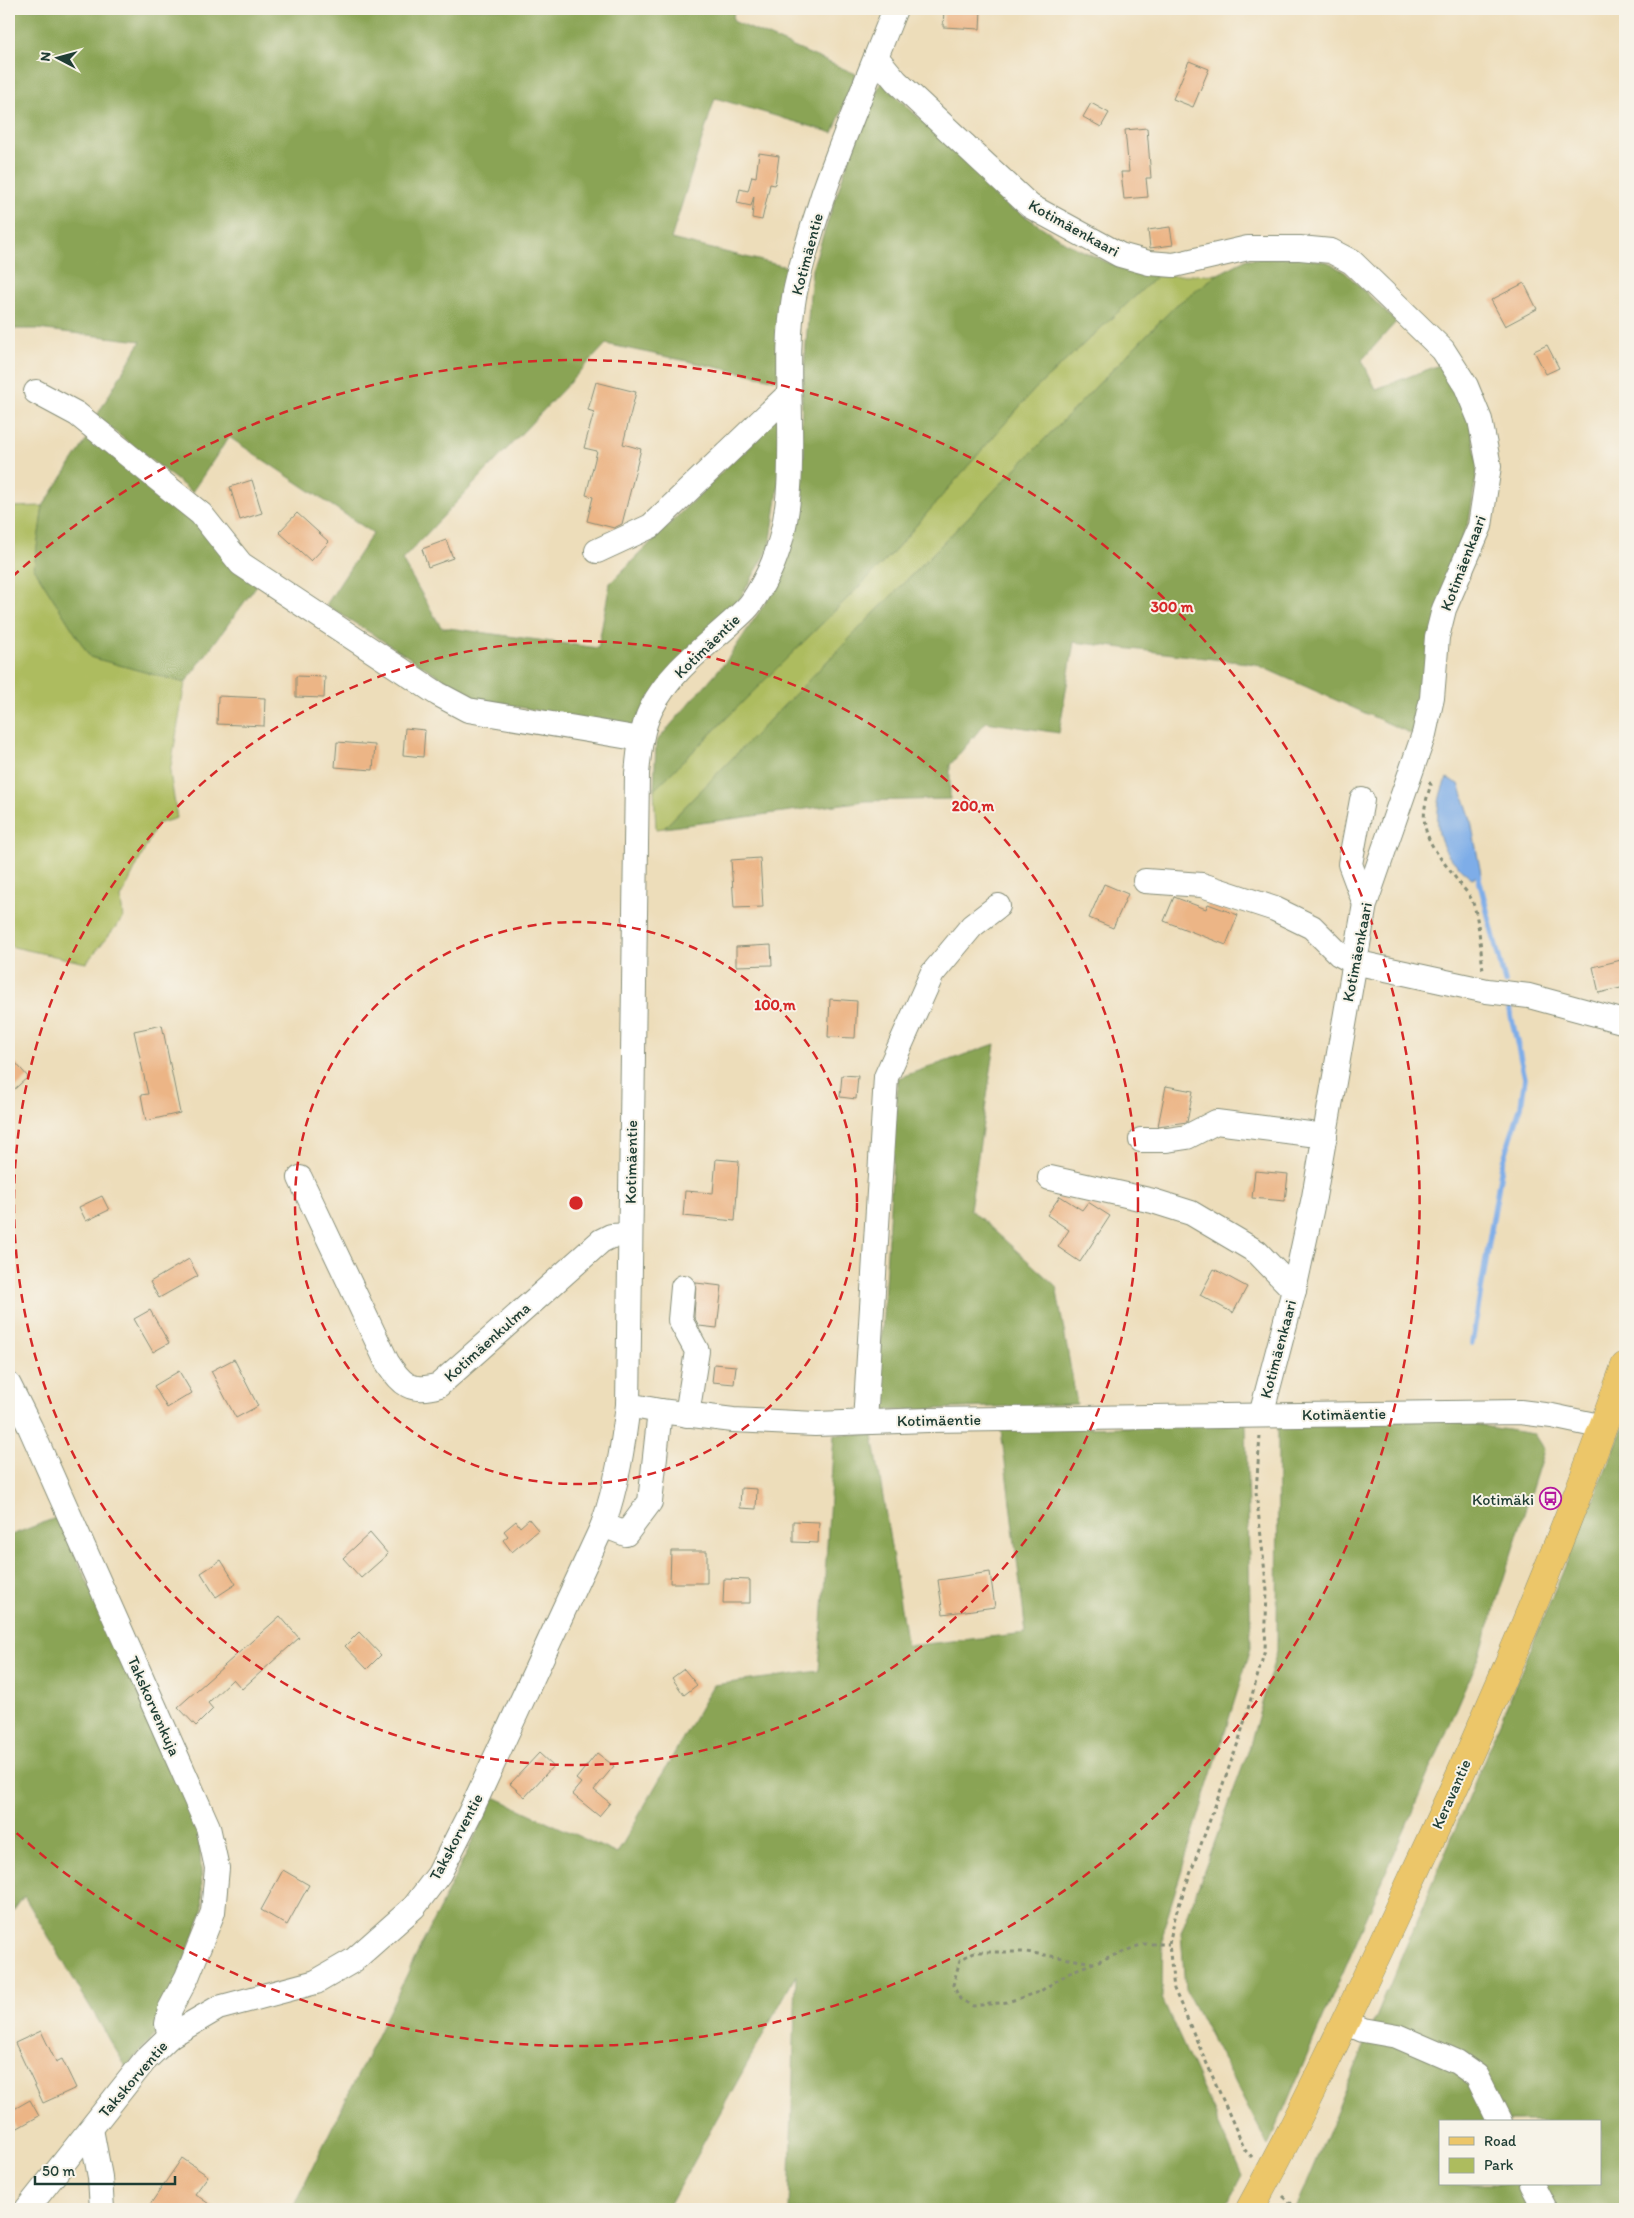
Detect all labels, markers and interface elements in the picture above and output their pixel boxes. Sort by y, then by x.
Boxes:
north arrow [32,32,82,82]
text: N [37,51,55,62]
street label: Kotimäenkaari [1025,195,1123,261]
street label: Kotimäentie [787,211,827,297]
street label: Kotimäenkaari [1436,512,1490,614]
text: 300 m [1151,598,1194,616]
street label: Kotimäentie [670,610,744,682]
text: 200 m [952,797,995,815]
street label: Kotimäenkaari [1338,901,1376,1003]
text: 100 m [754,996,796,1014]
street label: Kotimäentie [621,1120,641,1204]
centre of rings [567,1194,585,1212]
street label: Kotimäenkulma [440,1298,534,1386]
street label: Kotimäenkaari [1256,1298,1300,1400]
street label: Kotimäentie [1302,1404,1386,1424]
street label: Kotimäentie [897,1410,981,1430]
bus stop icon: Kotimäki [1538,1487,1562,1511]
place label: Kotimäki [1472,1490,1534,1509]
street label: Takskorvenkuja [124,1653,184,1759]
street label: Keravantie [1427,1756,1475,1832]
street label: Takskorventie [425,1790,487,1884]
street label: Takskorventie [94,2037,172,2121]
legend [1439,2120,1602,2186]
text: Road [1484,2132,1517,2150]
scale bar [35,2153,175,2185]
text: Park [1484,2156,1514,2174]
text: 50 m [42,2162,75,2180]

